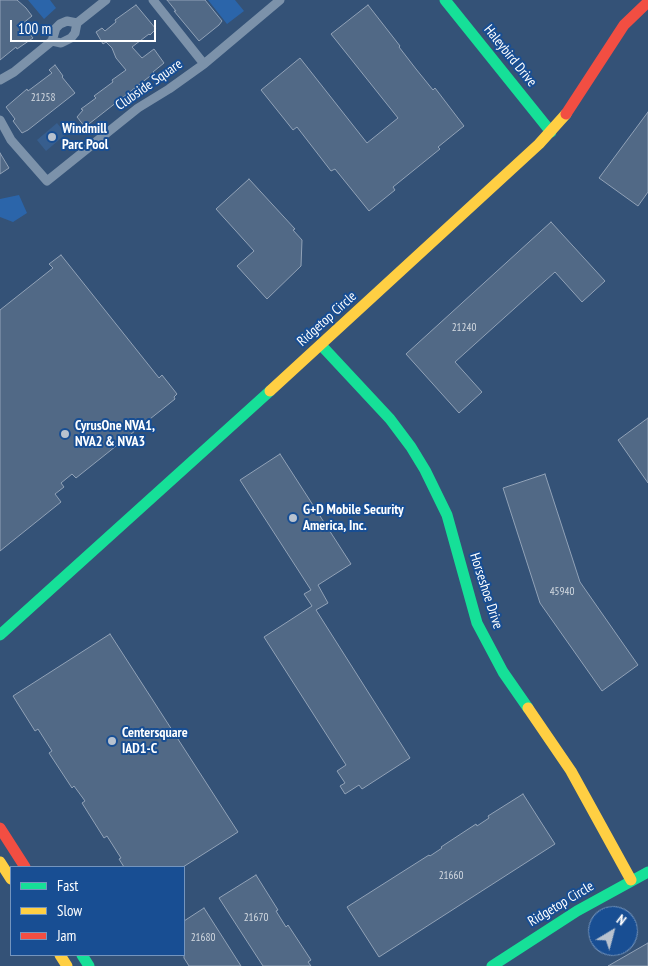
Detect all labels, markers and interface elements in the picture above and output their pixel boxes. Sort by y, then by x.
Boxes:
scale bar [12,10,159,42]
text: 100 m [18,19,51,38]
street label: Haleybird Drive [480,22,540,90]
street label: Clubside Square [112,56,186,114]
house number: 21258 [31,91,55,105]
place label: Windmill Parc Pool [62,121,108,154]
marker: Windmill Parc Pool [46,131,58,143]
street label: Ridgetop Circle [294,288,360,350]
house number: 21240 [452,321,476,335]
place label: CyrusOne NVA1, NVA2 & NVA3 [75,418,155,451]
marker: CyrusOne NVA1, NVA2 & NVA3 [59,428,71,440]
place label: G+D Mobile Security America, Inc. [303,502,404,534]
marker: G+D Mobile Security America, Inc. [287,512,299,524]
street label: Horseshoe Drive [466,551,506,631]
house number: 45940 [550,585,574,599]
place label: Centersquare IAD1-C [122,725,188,758]
marker: Centersquare IAD1-C [106,735,118,747]
legend [10,866,185,956]
house number: 21660 [439,869,463,883]
text: Fast [57,876,78,895]
street label: Ridgetop Circle [525,878,597,930]
text: Slow [57,901,82,920]
north arrow [588,906,638,956]
text: N [613,910,630,929]
house number: 21670 [244,911,268,925]
text: Jam [57,926,76,945]
house number: 21680 [191,931,215,945]

